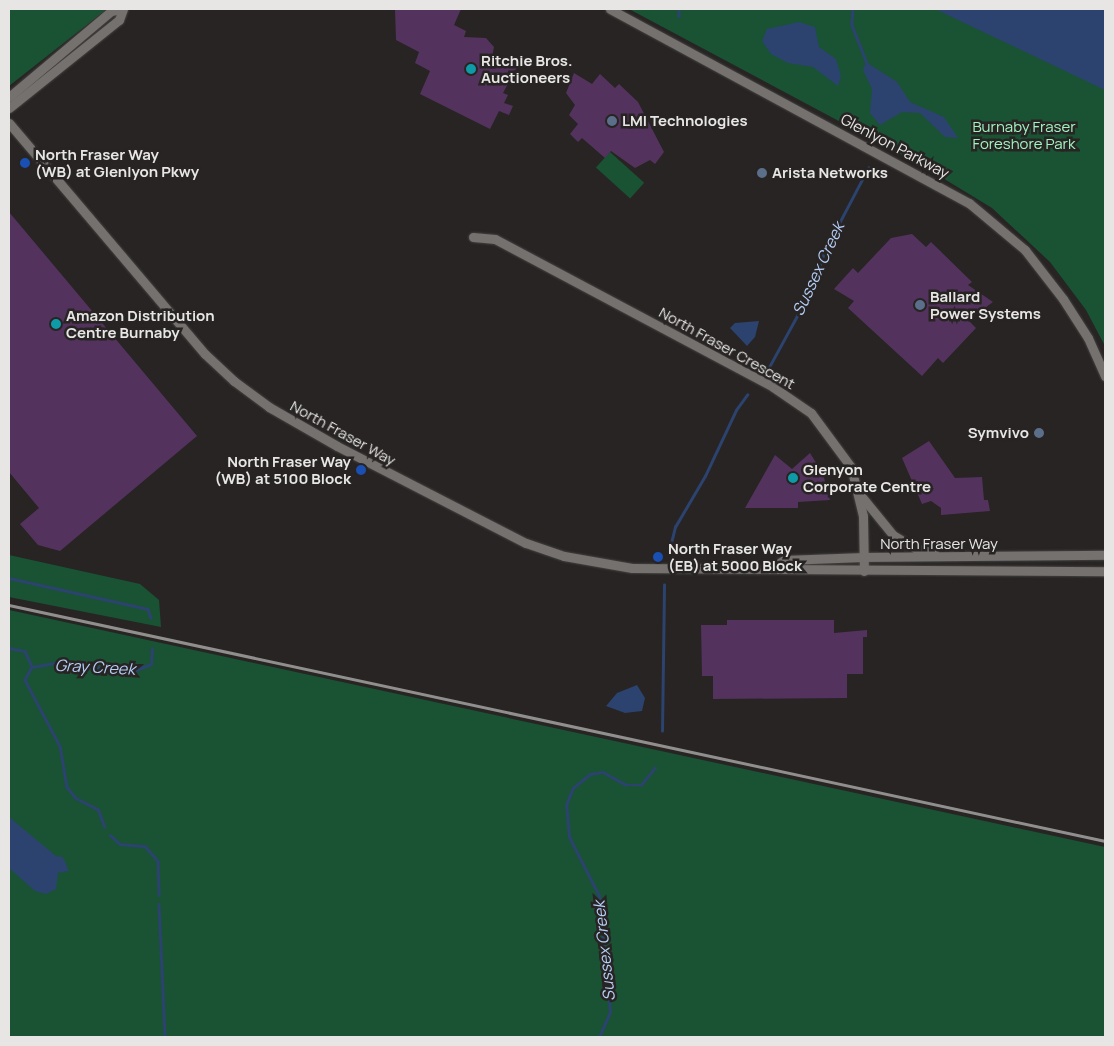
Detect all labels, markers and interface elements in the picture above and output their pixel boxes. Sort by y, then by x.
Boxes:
place label: Ritchie Bros. Auctioneers [481,51,572,86]
marker: Ritchie Bros. Auctioneers [465,63,477,75]
street label: Glenlyon Parkway [838,110,952,182]
place label: LMI Technologies [622,112,748,130]
marker: LMI Technologies [606,115,618,127]
park label: Burnaby Fraser Foreshore Park [972,117,1076,152]
place label: North Fraser Way (WB) at Glenlyon Pkwy [35,145,199,180]
marker: North Fraser Way (WB) at Glenlyon Pkwy [19,157,31,169]
place label: Arista Networks [772,164,888,182]
marker: Arista Networks [756,167,768,179]
water label: Sussex Creek [788,219,848,319]
place label: Ballard Power Systems [930,287,1041,322]
marker: Ballard Power Systems [914,299,926,311]
street label: North Fraser Crescent [656,303,798,393]
place label: Amazon Distribution Centre Burnaby [66,306,215,341]
marker: Amazon Distribution Centre Burnaby [50,318,62,330]
street label: North Fraser Way [287,397,399,469]
place label: Symvivo [968,424,1029,442]
marker: Symvivo [1033,427,1045,439]
place label: North Fraser Way (WB) at 5100 Block [214,452,351,487]
place label: Glenyon Corporate Centre [803,460,931,495]
marker: North Fraser Way (WB) at 5100 Block [355,464,367,476]
marker: Glenyon Corporate Centre [787,472,799,484]
street label: North Fraser Way [880,535,998,553]
place label: North Fraser Way (EB) at 5000 Block [668,539,802,574]
marker: North Fraser Way (EB) at 5000 Block [652,551,664,563]
water label: Gray Creek [54,655,136,679]
water label: Sussex Creek [589,900,619,1002]

